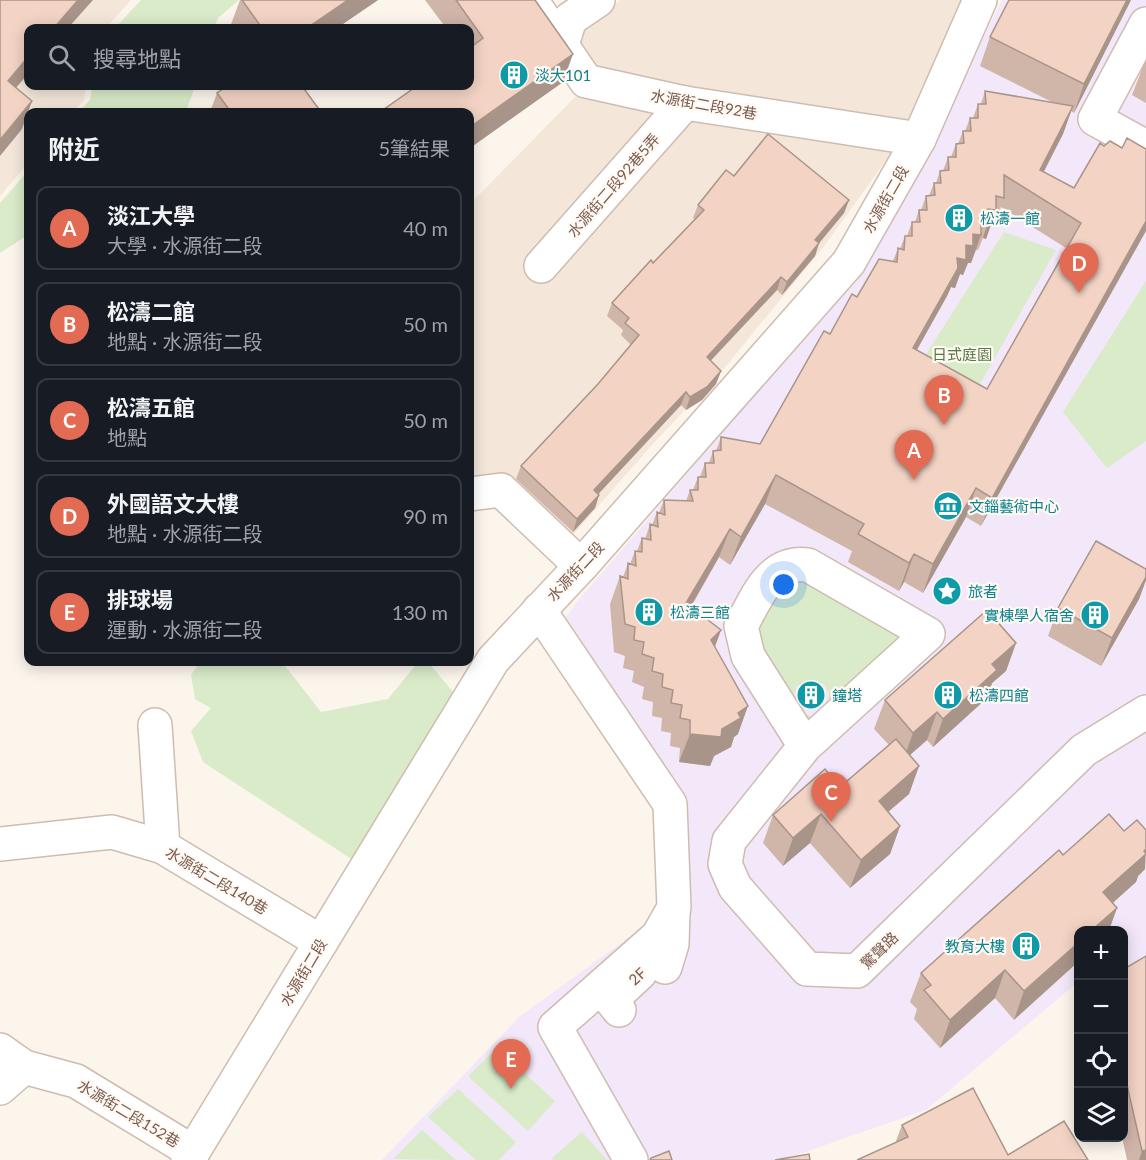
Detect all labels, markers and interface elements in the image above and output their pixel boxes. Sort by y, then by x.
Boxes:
search box [24,24,474,90]
icon: search [45,41,78,74]
text: 搜尋地點 [93,45,181,72]
building icon: 淡大101 [498,59,530,91]
place label: 淡大101 [535,66,591,84]
street label: 水源街二段92巷 [650,86,758,122]
street label: 水源街二段92巷5弄 [563,130,663,240]
text: 附近 [48,133,100,165]
text: 5筆結果 [378,136,450,160]
street label: 水源街二段 [858,162,912,236]
text: 淡江大學 [107,202,195,229]
building icon: 松濤一館 [943,202,975,234]
place label: 松濤一館 [980,209,1040,227]
text: A [63,216,76,240]
text: 40 m [403,216,448,240]
text: 大學 · 水源街二段 [107,233,262,257]
pin: D [1060,244,1098,293]
text: 松濤二館 [107,298,195,325]
text: B [63,312,76,336]
text: 50 m [403,312,448,336]
text: 地點 · 水源街二段 [107,329,262,353]
park label: 日式庭園 [932,345,992,363]
pin: B [924,376,964,425]
text: 松濤五館 [107,394,195,421]
text: C [63,408,76,432]
text: 50 m [403,408,448,432]
text: 地點 [107,425,147,449]
pin: A [894,430,934,480]
text: 外國語文大樓 [107,490,239,517]
museum icon: 文錙藝術中心 [932,490,964,522]
place label: 文錙藝術中心 [969,497,1059,515]
text: D [62,504,77,528]
text: 90 m [403,504,448,528]
text: 地點 · 水源街二段 [107,521,262,545]
street label: 水源街二段 [543,537,607,605]
your location [769,570,798,599]
place icon: 旅者 [931,575,963,607]
place label: 旅者 [968,582,998,600]
text: 排球場 [107,586,173,613]
building icon: 松濤三館 [633,596,665,628]
building icon: 實棟學人宿舍 [1079,599,1111,631]
text: E [64,600,75,624]
text: 130 m [392,600,448,624]
place label: 松濤三館 [670,603,730,621]
place label: 實棟學人宿舍 [984,606,1074,624]
text: 運動 · 水源街二段 [107,617,262,641]
building icon: 鐘塔 [795,679,827,711]
building icon: 松濤四館 [932,679,964,711]
place label: 鐘塔 [832,686,862,704]
place label: 松濤四館 [969,686,1029,704]
pin: C [812,772,850,822]
street label: 水源街二段140巷 [163,842,271,918]
map controls [1074,926,1128,1142]
button: + [1074,926,1128,980]
street label: 驚聲路 [857,928,901,972]
building icon: 教育大樓 [1010,930,1042,962]
street label: 水源街二段 [276,935,330,1009]
place label: 教育大樓 [945,937,1005,955]
street label: 2F [625,964,649,988]
button: − [1074,980,1128,1034]
button: locate [1074,1034,1128,1088]
pin: E [492,1040,530,1089]
street label: 水源街二段152巷 [75,1075,183,1151]
button: layers [1074,1088,1128,1142]

